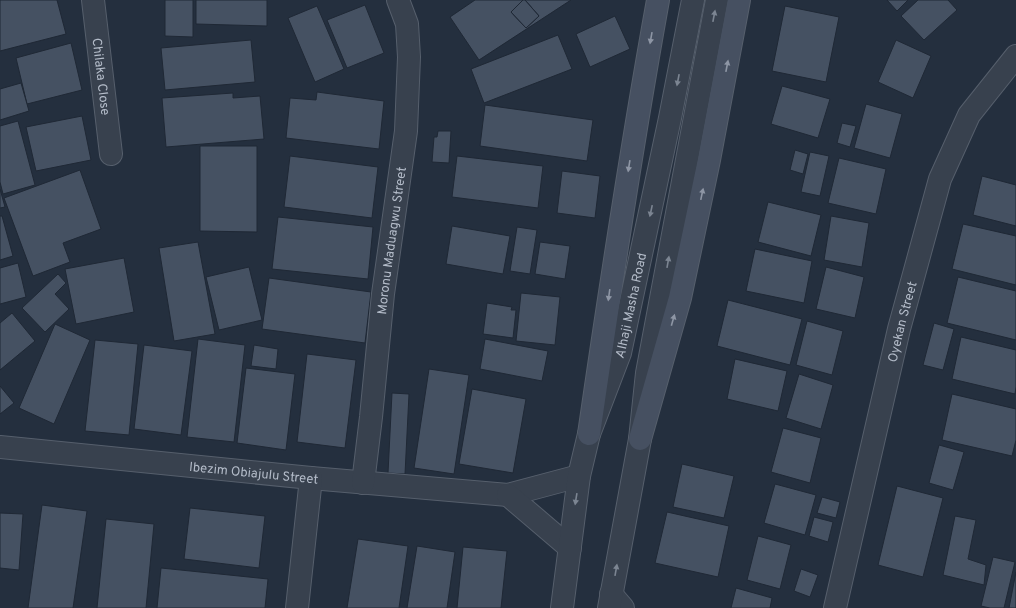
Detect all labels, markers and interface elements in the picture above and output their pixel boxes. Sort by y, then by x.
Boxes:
one-way arrow [711,10,717,22]
one-way arrow [648,32,654,44]
street label: Chilaka Close [87,37,112,116]
one-way arrow [724,60,730,72]
one-way arrow [674,73,680,86]
one-way arrow [626,160,632,173]
street label: Moronu Maduagwu Street [375,166,411,315]
one-way arrow [699,187,705,200]
one-way arrow [647,205,653,217]
street label: Alhaji Masha Road [613,251,651,361]
one-way arrow [665,256,671,268]
street label: Oyekan Street [886,280,922,364]
one-way arrow [606,289,612,301]
one-way arrow [670,314,676,326]
street label: Ibezim Obiajulu Street [188,460,319,489]
one-way arrow [572,493,578,505]
one-way arrow [613,563,619,576]

